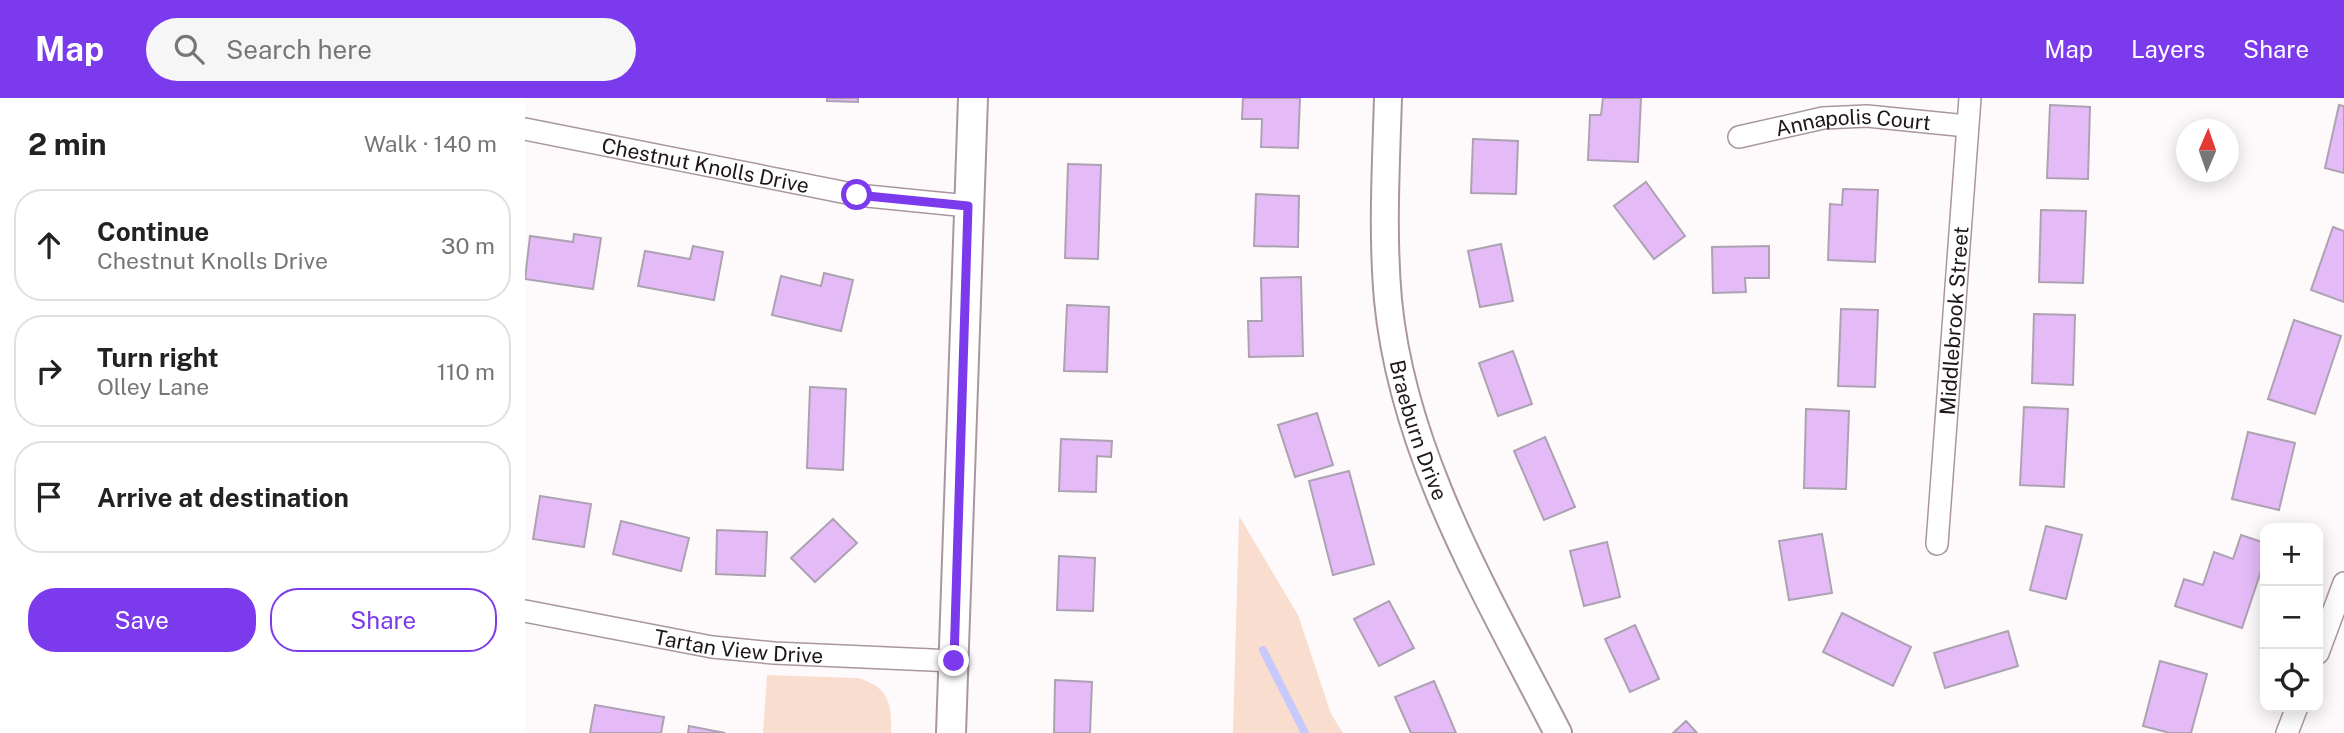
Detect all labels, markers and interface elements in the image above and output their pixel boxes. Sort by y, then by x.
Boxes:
search box [146,18,636,81]
text: Map [35,30,104,68]
icon: search [170,30,208,68]
text: Search here [226,34,372,65]
text: Map [2044,35,2093,63]
text: Layers [2131,35,2205,63]
text: Share [2243,35,2309,63]
street label: Annapolis Court [1773,103,1932,141]
north arrow [2176,119,2239,182]
text: 2 min [28,126,107,162]
text: Walk · 140 m [364,130,497,157]
street label: Chestnut Knolls Drive [600,132,811,198]
route start [841,179,872,210]
text: Continue [97,216,209,247]
street label: Middlebrook Street [1934,225,1973,416]
icon: ahead [30,226,68,264]
text: 30 m [441,232,495,259]
text: Chestnut Knolls Drive [97,247,328,274]
text: Turn right [97,342,219,373]
icon: right [30,352,68,390]
street label: Braeburn Drive [1385,357,1453,504]
text: 110 m [437,358,495,385]
text: Olley Lane [97,373,209,400]
icon: arrive [30,478,68,516]
text: Arrive at destination [97,482,349,513]
map controls [2260,523,2323,712]
button: + [2260,523,2323,586]
button: − [2260,586,2323,649]
button: Save [28,588,256,652]
button: Share [270,588,497,652]
street label: Tartan View Drive [652,624,824,668]
route end [938,645,969,676]
button: locate [2260,649,2323,712]

